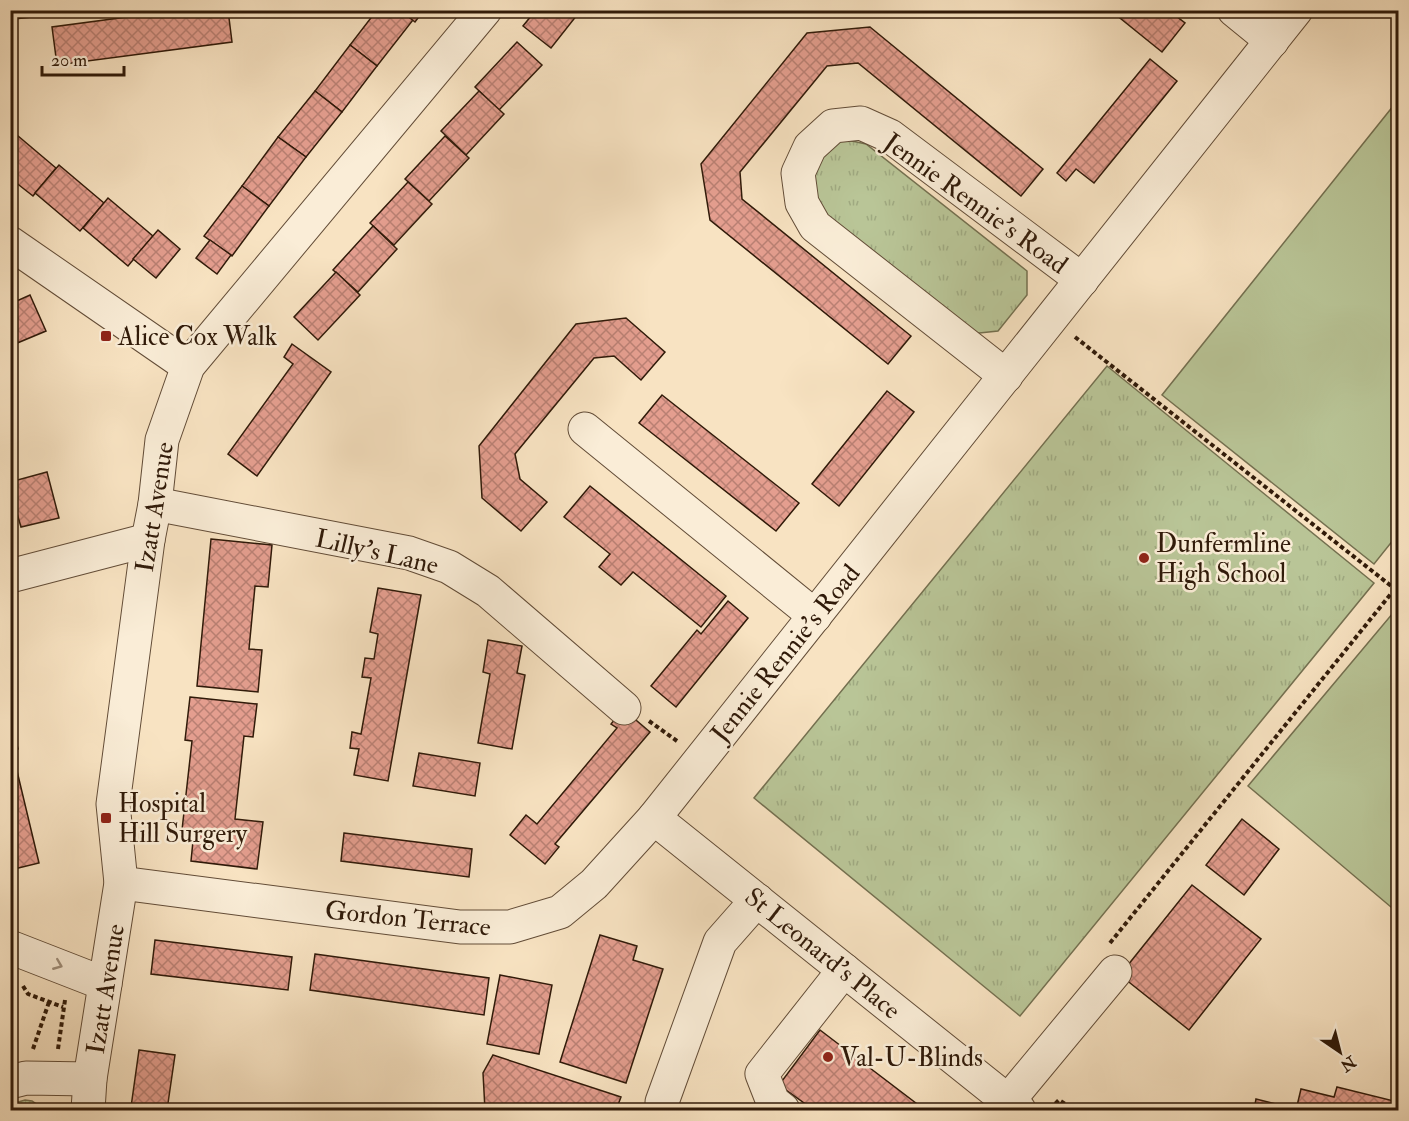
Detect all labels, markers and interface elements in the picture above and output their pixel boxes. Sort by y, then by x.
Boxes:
scale bar [42,39,124,77]
text: 20 m [51,49,87,72]
street label: Jennie Rennie's Road [876,126,1074,281]
place label: Alice Cox Walk [117,321,278,353]
marker: Alice Cox Walk [99,329,113,343]
street label: Izatt Avenue [129,440,181,575]
street label: Lilly's Lane [312,522,442,582]
place label: Dunfermline High School [1156,528,1291,590]
marker: Dunfermline High School [1137,551,1151,565]
street label: Jennie Rennie's Road [704,558,867,750]
place label: Hospital Hill Surgery [118,788,248,850]
marker: Hospital Hill Surgery [99,811,113,825]
street label: St Leonard's Place [738,881,907,1027]
street label: Gordon Terrace [323,894,492,944]
street label: Izatt Avenue [80,922,132,1057]
one-way arrow [52,958,63,970]
north arrow [1310,1022,1370,1082]
place label: Val-U-Blinds [840,1042,983,1074]
marker: Val-U-Blinds [821,1050,835,1064]
text: N [1336,1051,1360,1076]

